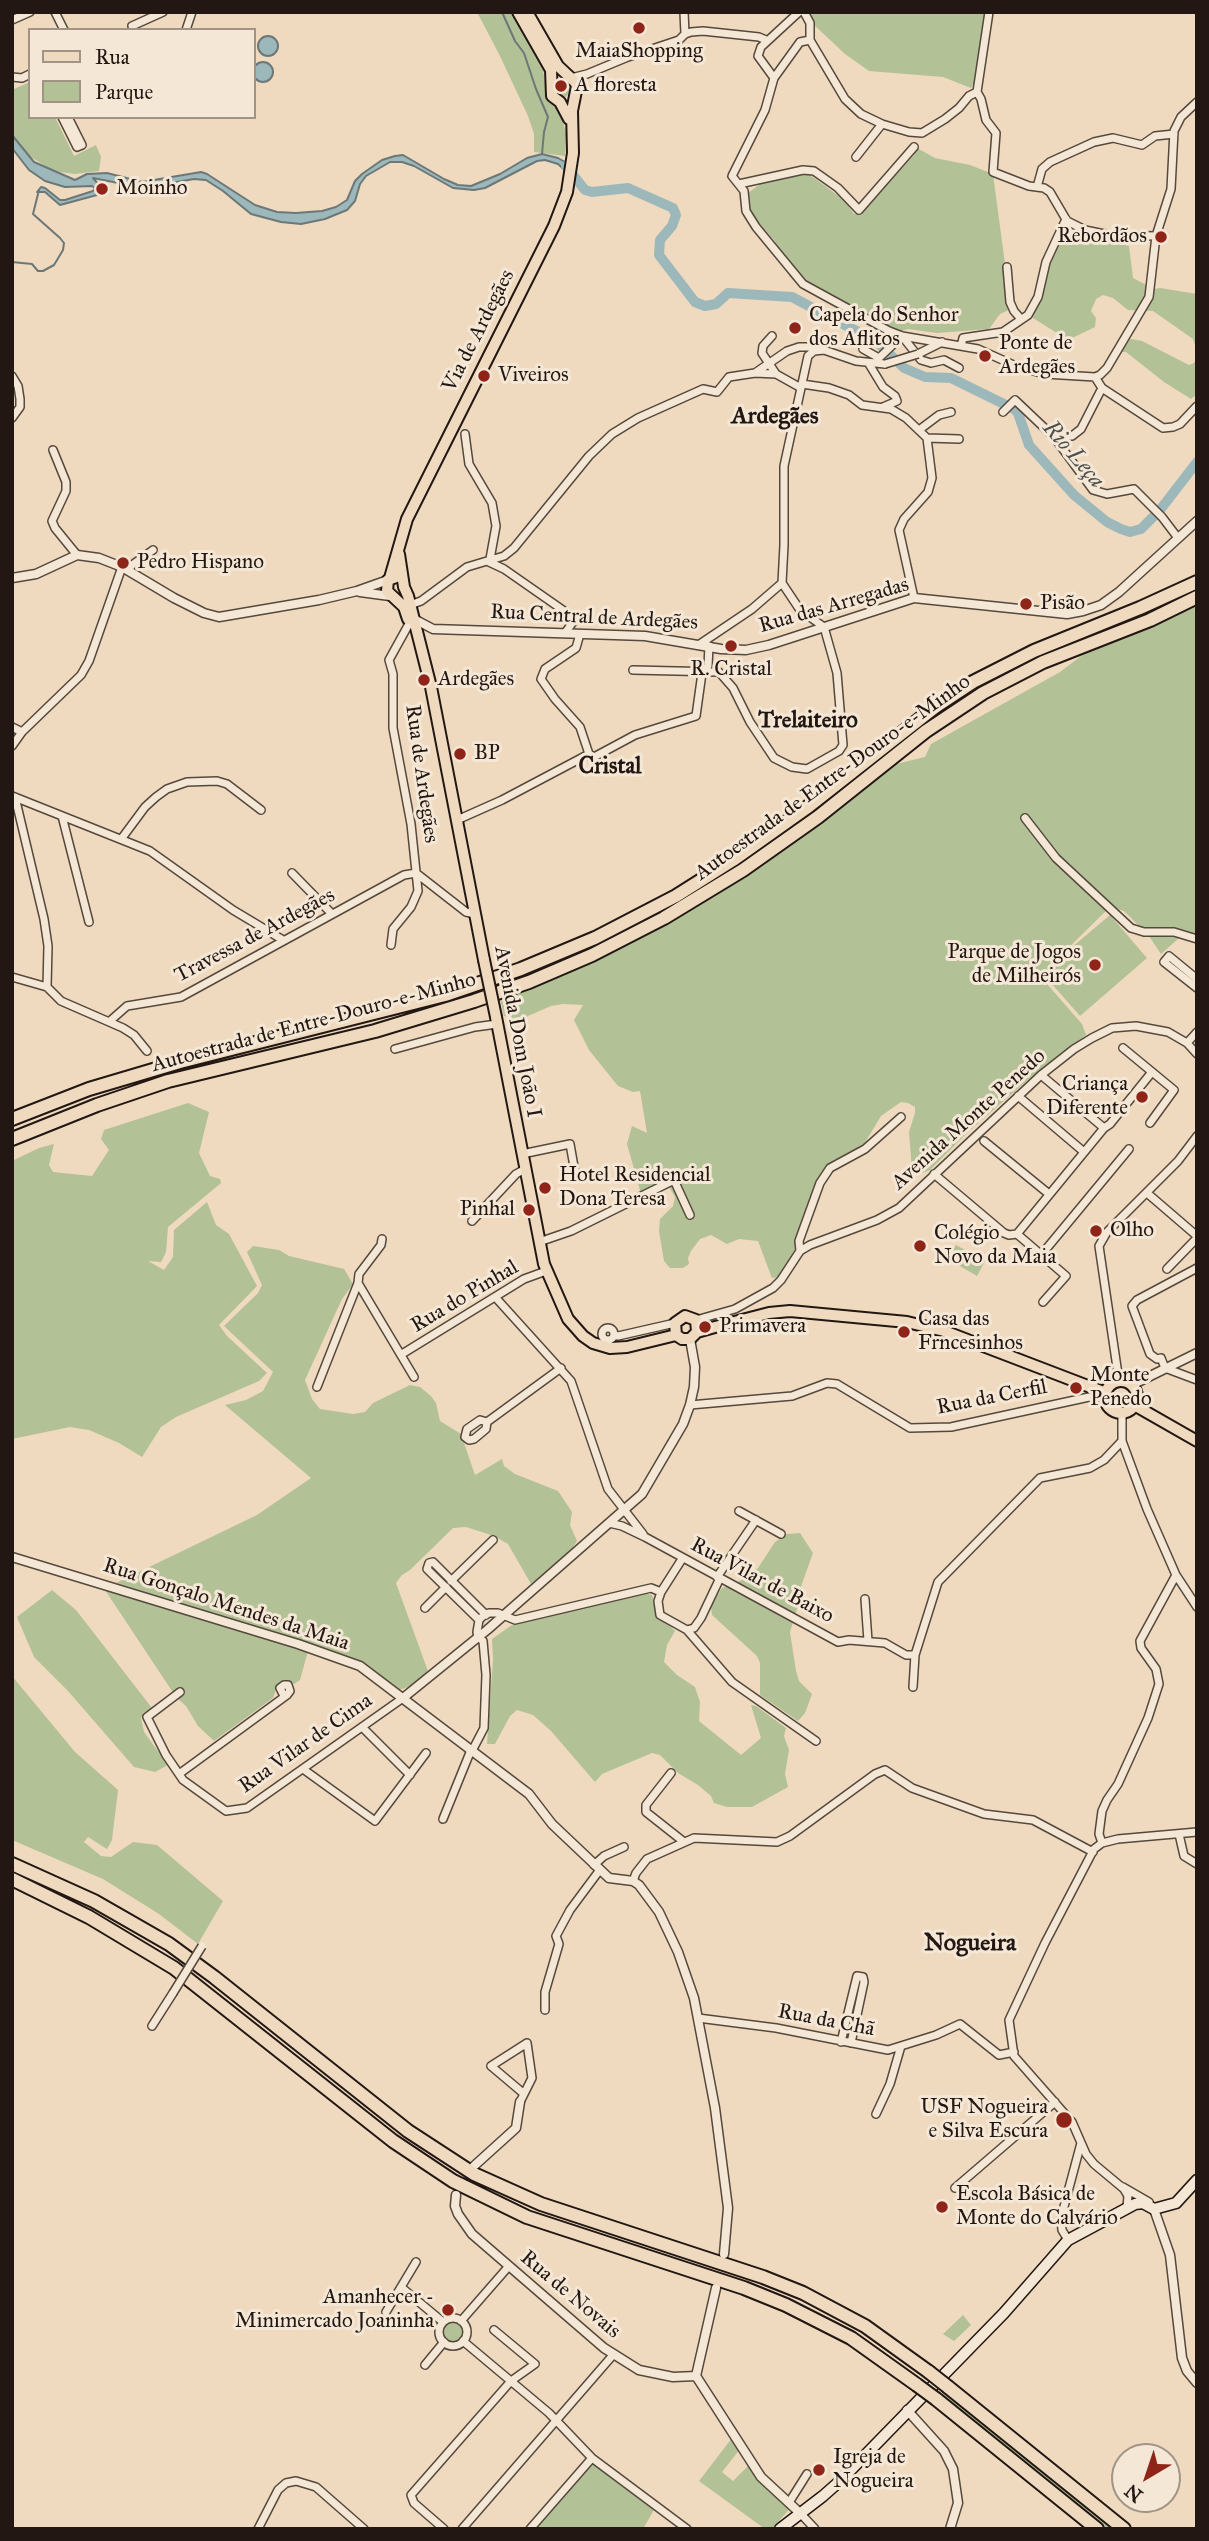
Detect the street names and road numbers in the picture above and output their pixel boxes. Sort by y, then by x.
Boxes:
street label: Via de Ardegães [437,266,521,396]
street label: Rua das Arregadas [756,573,912,639]
street label: Rua Central de Ardegães [489,600,699,636]
street label: Autoestrada de Entre-Douro-e-Minho [690,669,976,887]
street label: Rua de Ardegães [399,703,443,845]
street label: Travessa de Ardegães [171,883,339,989]
street label: Avenida Dom João I [488,944,546,1120]
street label: Autoestrada de Entre-Douro-e-Minho [149,968,479,1078]
street label: Avenida Monte Penedo [887,1044,1051,1196]
street label: Rua do Pinhal [407,1255,523,1339]
street label: Rua da Cerfil [935,1375,1049,1421]
street label: Rua Vilar de Baixo [686,1533,838,1629]
street label: Rua Gonçalo Mendes da Maia [100,1553,352,1657]
street label: Rua Vilar de Cima [235,1689,377,1799]
street label: Rua da Chã [776,1999,876,2043]
street label: Rua de Novais [515,2246,625,2344]

